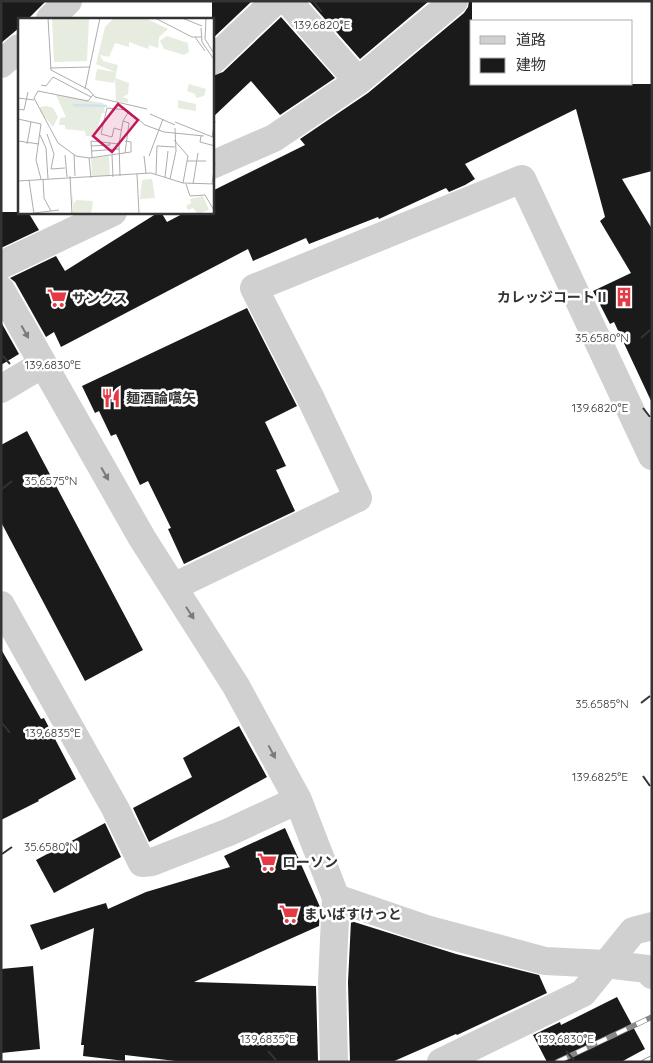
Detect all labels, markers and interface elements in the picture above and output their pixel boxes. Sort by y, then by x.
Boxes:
text: 139.6820°E [294,17,351,32]
inset map [18,18,214,214]
legend [470,20,633,85]
text: 道路 [516,30,546,49]
text: 建物 [516,55,546,74]
building icon: カレッジコートⅡ [613,286,635,308]
supermarket icon: サンクス [46,287,68,309]
place label: カレッジコートⅡ [497,288,609,306]
place label: サンクス [72,289,128,307]
one-way arrow [21,325,29,340]
text: 35.6580°N [575,330,629,345]
text: 139.6830°E [25,357,81,372]
restaurant icon: 麺酒論嚆矢 [100,387,122,409]
place label: 麺酒論嚆矢 [126,389,196,407]
text: 139.6820°E [572,400,629,415]
one-way arrow [101,467,110,480]
text: 35.6575°N [24,473,78,488]
one-way arrow [185,606,194,619]
text: 35.6585°N [575,696,629,711]
text: 139.6835°E [25,725,81,740]
one-way arrow [268,745,276,760]
text: 139.6825°E [572,769,628,784]
text: 35.6580°N [24,839,78,854]
supermarket icon: ローソン [256,851,278,873]
place label: ローソン [282,853,338,871]
supermarket icon: まいばすけっと [278,903,300,925]
place label: まいばすけっと [304,905,402,923]
text: 139.6835°E [240,1031,296,1046]
text: 139.6830°E [538,1031,594,1046]

